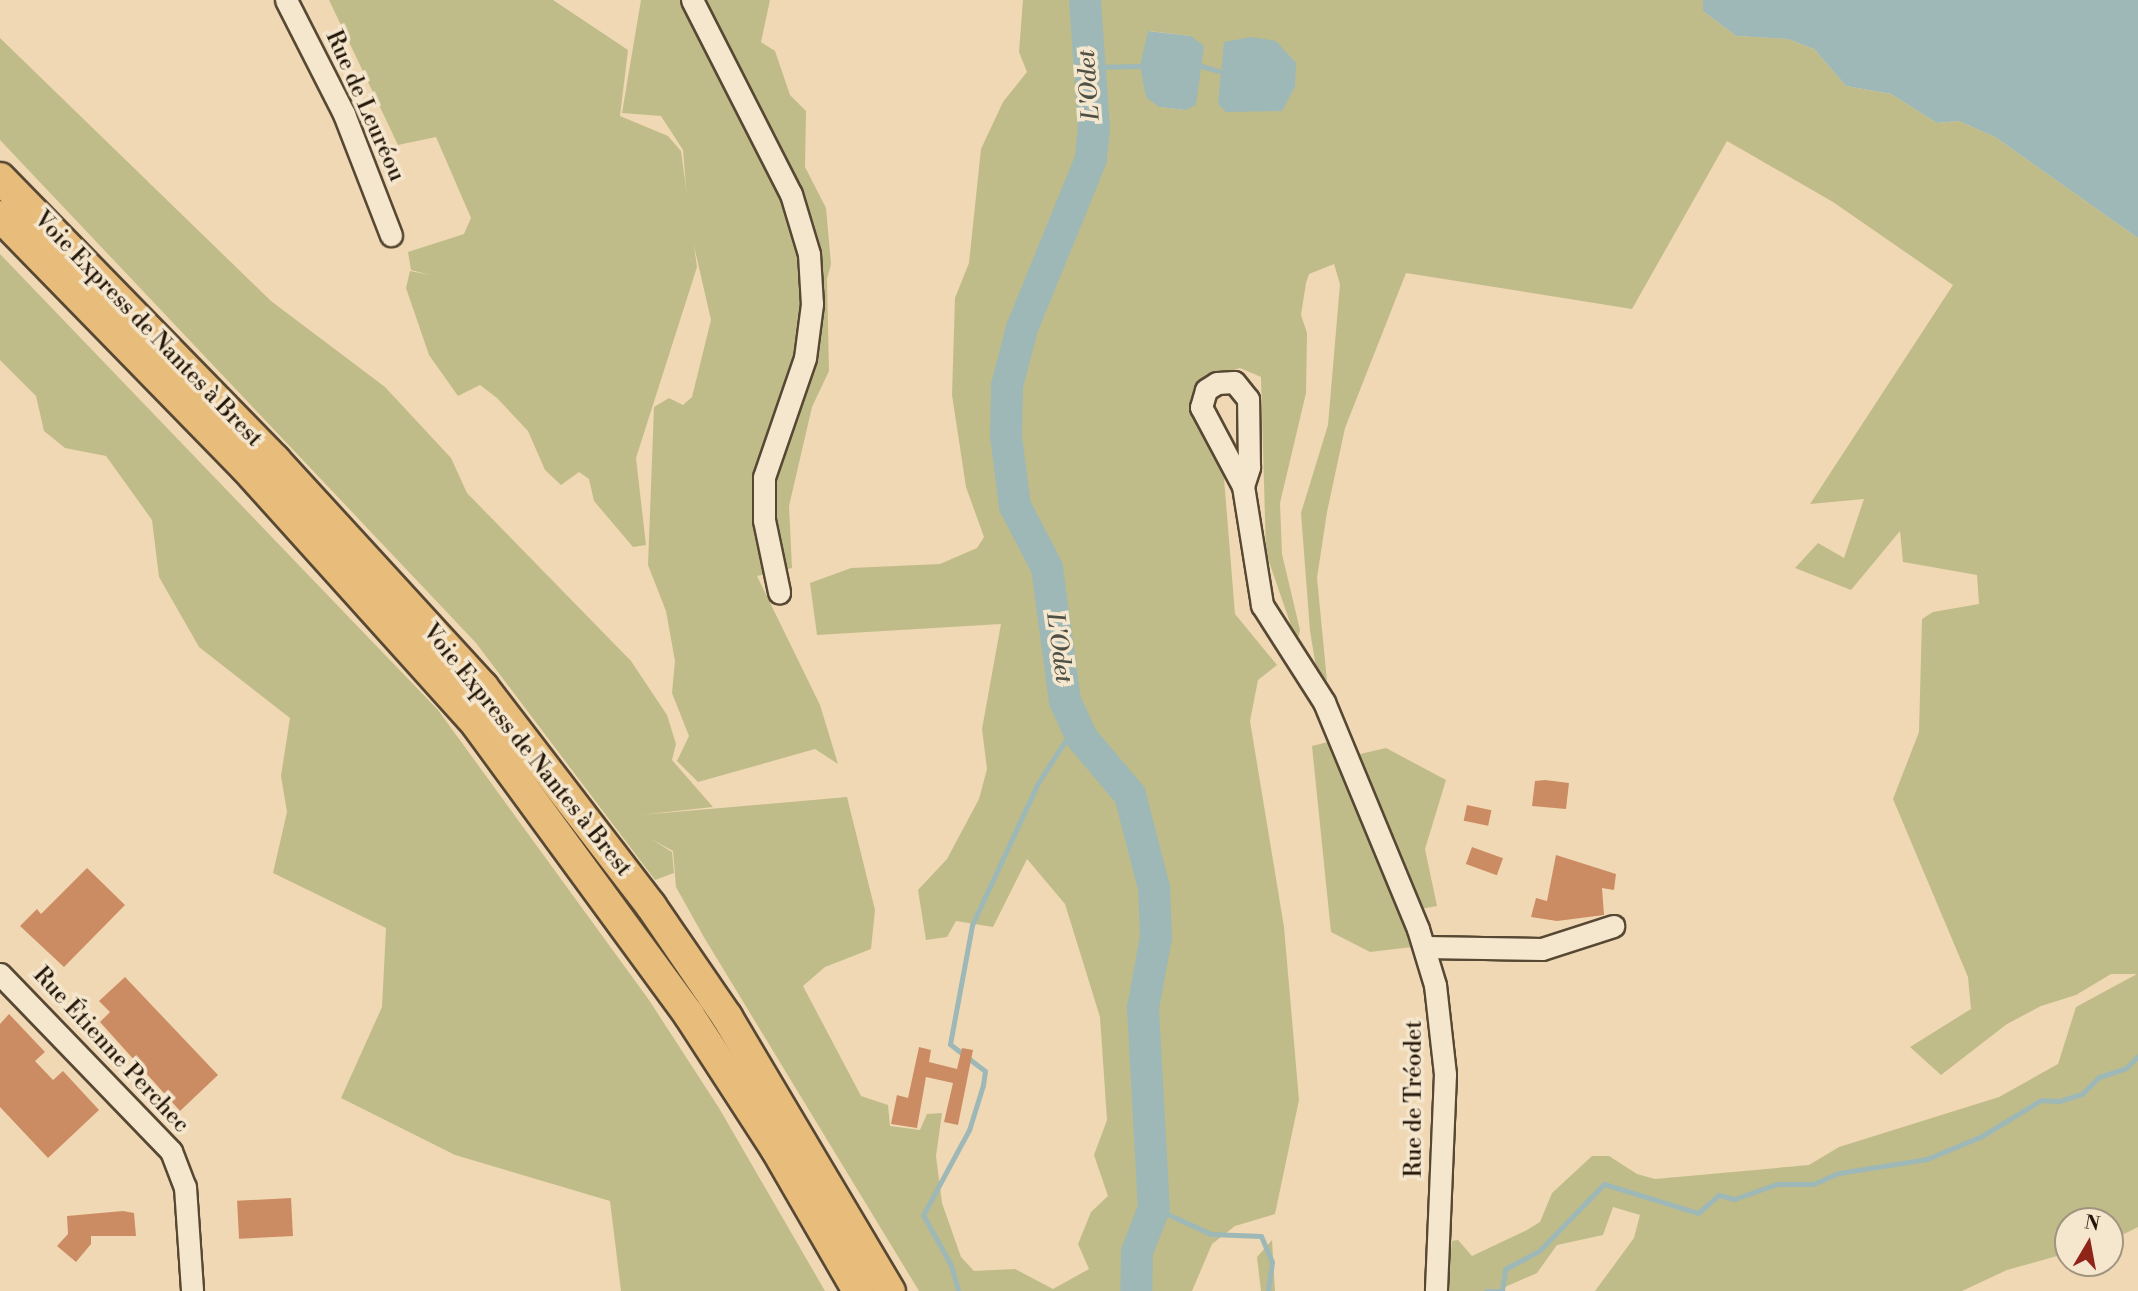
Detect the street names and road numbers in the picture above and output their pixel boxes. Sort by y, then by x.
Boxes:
street label: Rue de Leuréou [319,26,411,186]
street label: Voie Express de Nantes à Brest [28,206,268,452]
street label: Voie Express de Nantes à Brest [417,618,637,882]
street label: Rue Étienne Perchec [27,962,195,1138]
street label: Rue de Tréodet [1400,1020,1428,1178]

